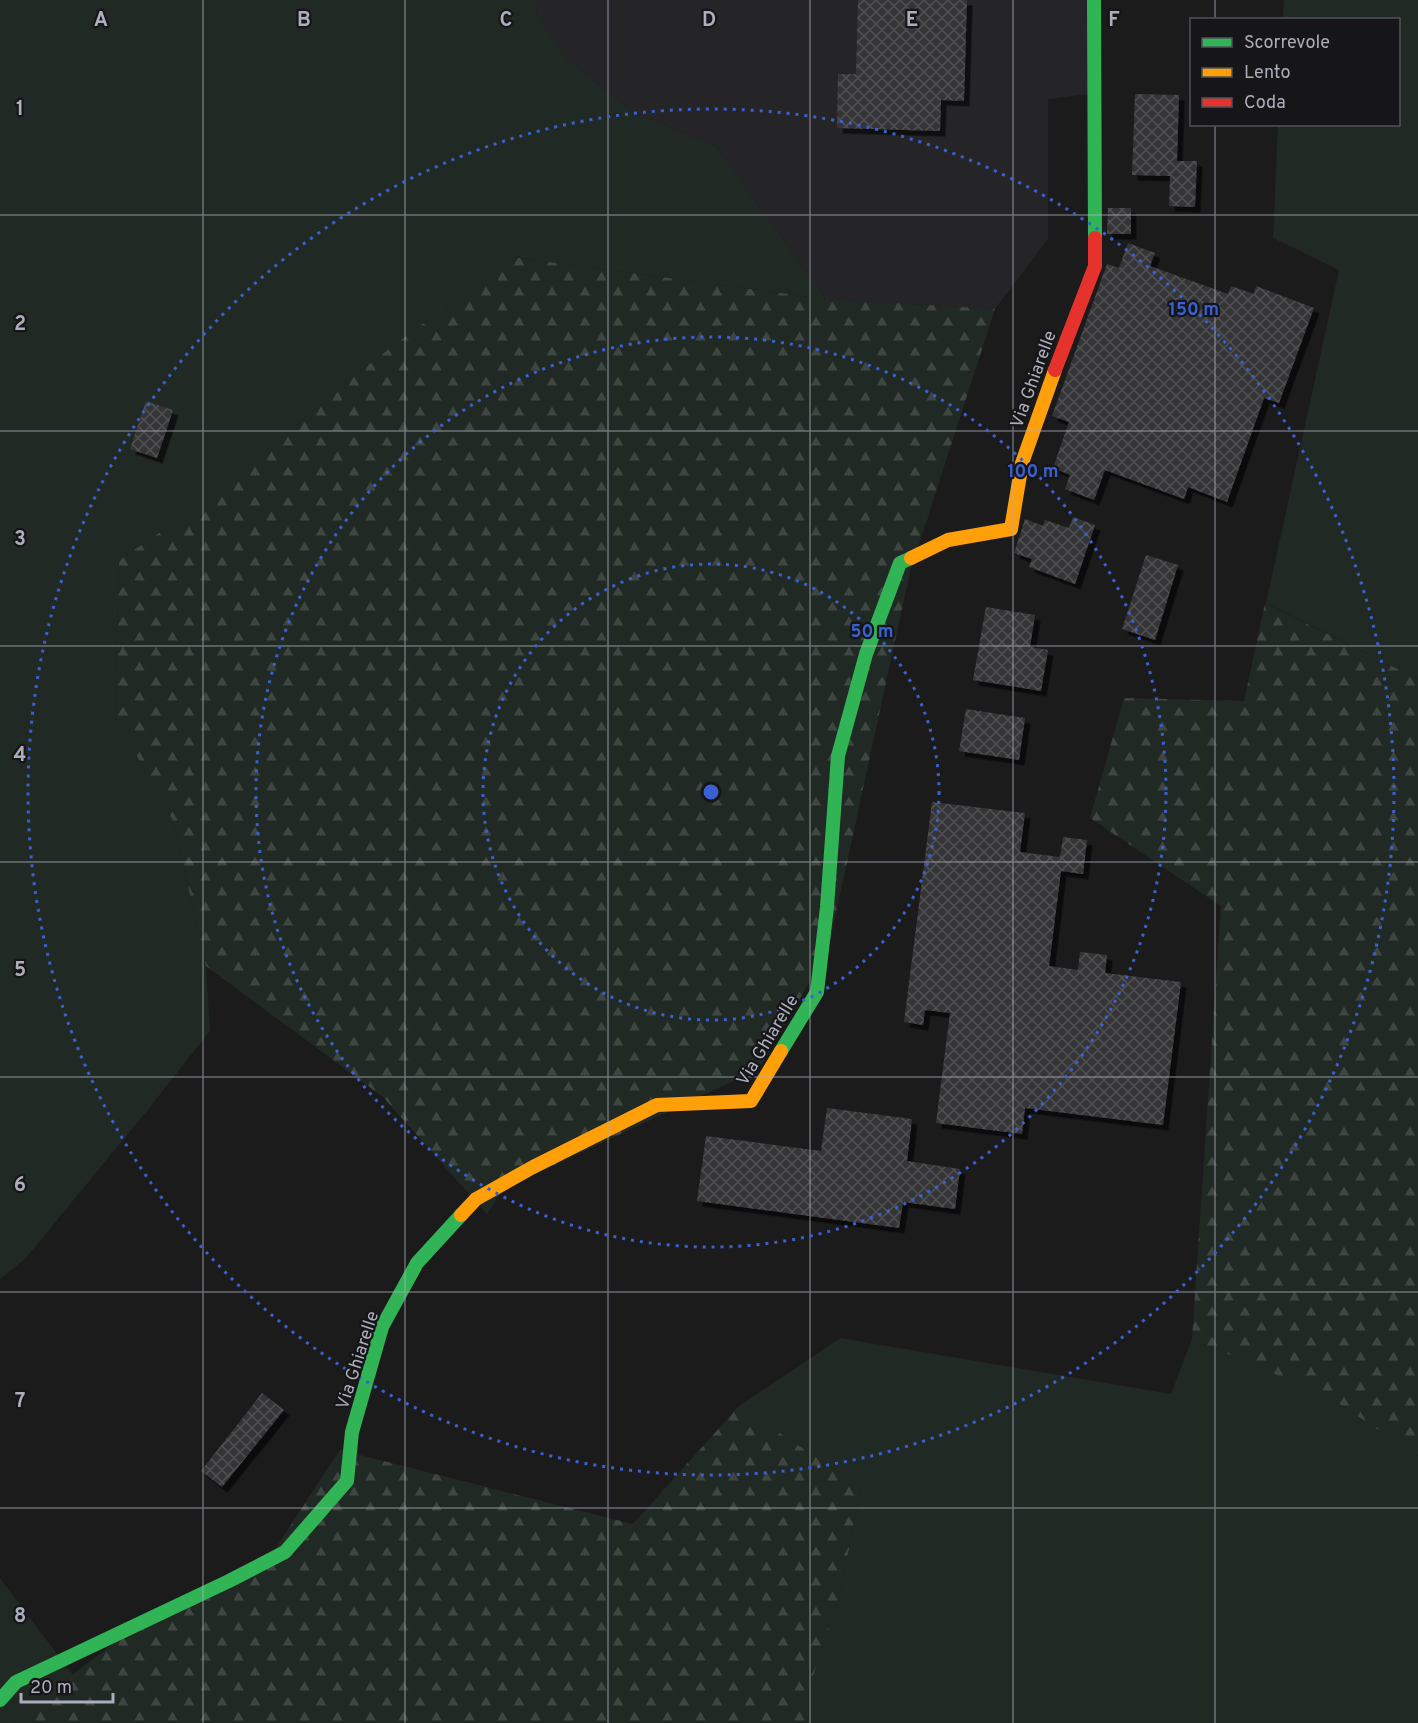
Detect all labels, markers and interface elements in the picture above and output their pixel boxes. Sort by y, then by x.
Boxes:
text: A [94,8,108,34]
text: B [297,8,311,34]
text: C [500,8,512,34]
text: D [702,8,716,34]
text: E [906,8,918,34]
text: F [1108,8,1120,34]
legend [1190,18,1400,126]
text: Scorrevole [1244,32,1330,55]
text: Lento [1244,62,1290,85]
text: Coda [1244,92,1286,115]
text: 1 [16,97,24,123]
text: 150 m [1169,299,1219,322]
text: 2 [14,312,26,338]
street label: Via Ghiarelle [1006,328,1063,431]
text: 100 m [1007,461,1059,484]
text: 3 [14,527,26,553]
text: 50 m [850,621,894,644]
text: 4 [14,743,26,769]
centre of rings [701,782,721,802]
text: 5 [14,958,26,984]
street label: Via Ghiarelle [732,991,804,1090]
text: 6 [14,1173,26,1199]
street label: Via Ghiarelle [332,1308,385,1413]
text: 7 [15,1389,25,1415]
text: 8 [14,1604,26,1630]
scale bar [21,1666,112,1704]
text: 20 m [30,1677,72,1700]

